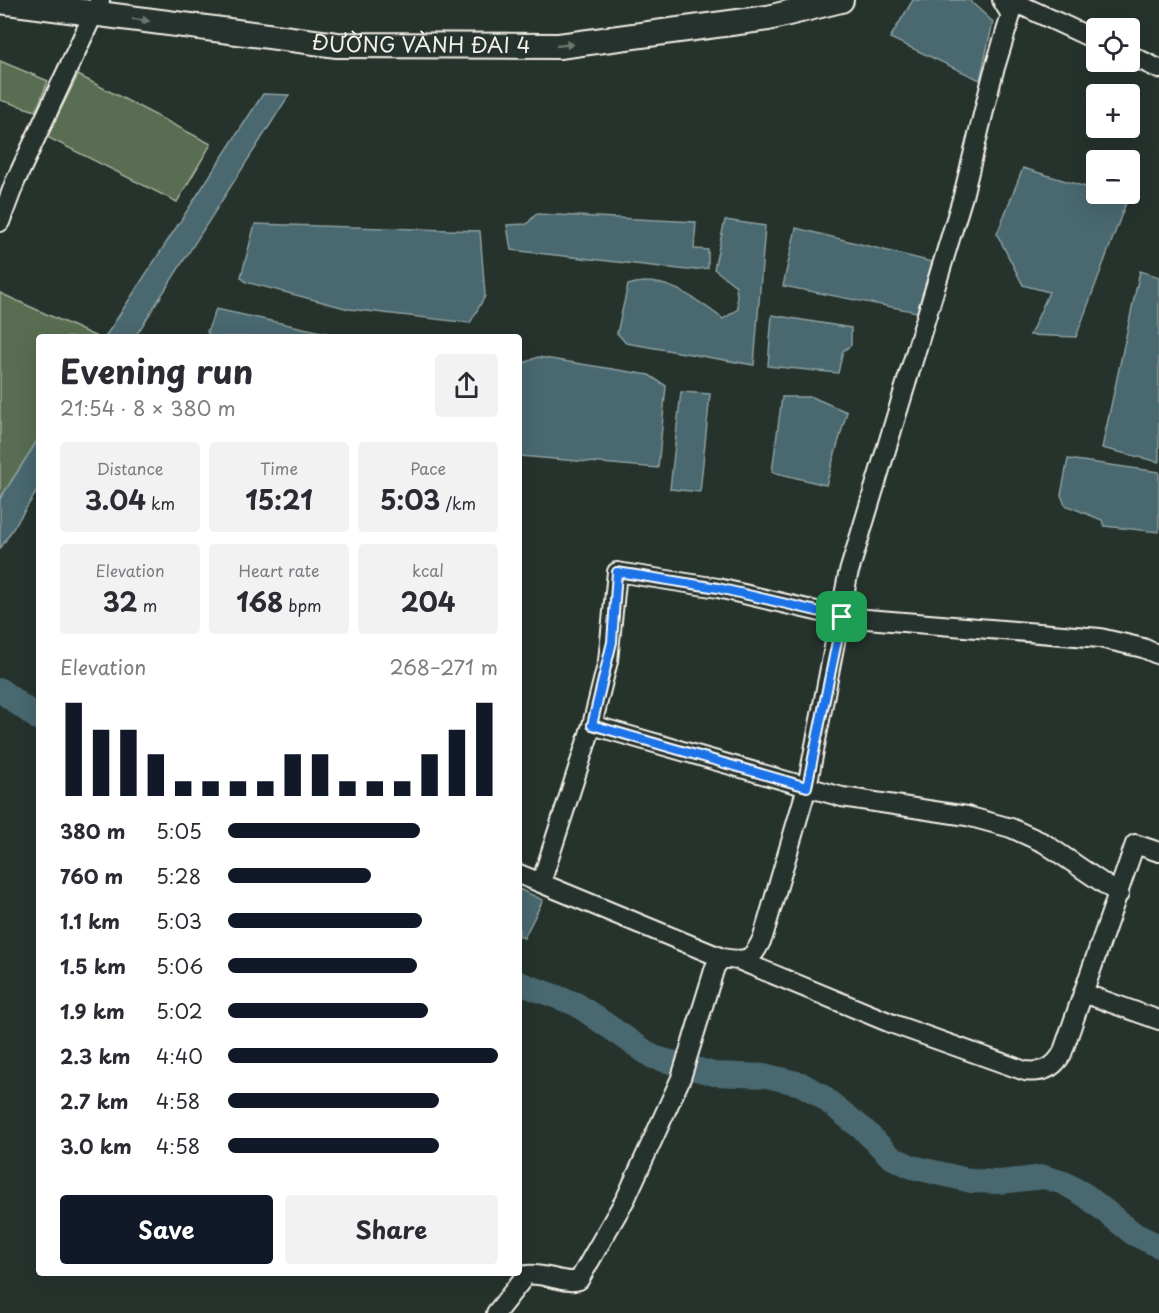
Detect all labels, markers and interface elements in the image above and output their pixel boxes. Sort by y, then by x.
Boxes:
one-way arrow [132,15,151,24]
map controls [1086,18,1140,204]
button: locate [1086,18,1140,72]
street label: ĐƯỜNG VÀNH ĐAI 4 [310,24,531,60]
one-way arrow [556,40,575,50]
button: + [1086,84,1140,138]
button: − [1086,150,1140,204]
text: Evening run [60,345,253,395]
button: share [435,354,498,417]
text: 21:54 · 8 × 380 m [60,393,236,423]
text: Distance [96,456,164,480]
text: Time [260,456,298,480]
text: Pace [410,456,446,480]
text: 3.04 [85,480,146,519]
text: 15:21 [245,480,313,519]
text: 5:03 [380,480,440,519]
text: km [146,491,175,515]
text: /km [440,491,476,515]
text: Elevation [95,558,165,582]
text: Heart rate [239,558,319,582]
text: kcal [412,558,444,582]
text: 32 [103,582,138,621]
text: 168 [236,582,283,621]
text: 204 [401,582,455,621]
pin [816,591,867,642]
text: m [138,593,157,617]
text: bpm [283,593,322,617]
icon: arrive [825,600,858,633]
text: Elevation [60,652,146,682]
text: 268–271 m [390,652,498,682]
text: 380 m [60,816,125,846]
text: 5:05 [156,816,202,846]
text: 760 m [60,861,123,891]
text: 5:28 [156,861,201,891]
text: 1.1 km [60,906,120,936]
text: 5:03 [156,906,202,936]
text: 1.5 km [60,951,126,981]
text: 5:06 [156,951,203,981]
text: 1.9 km [60,996,125,1026]
text: 5:02 [156,996,203,1026]
text: 2.3 km [60,1041,130,1071]
text: 4:40 [156,1041,203,1071]
text: 2.7 km [60,1086,128,1116]
text: 4:58 [156,1086,200,1116]
text: 3.0 km [60,1131,132,1161]
text: 4:58 [156,1131,200,1161]
button: Save [60,1195,273,1264]
button: Share [285,1195,498,1264]

